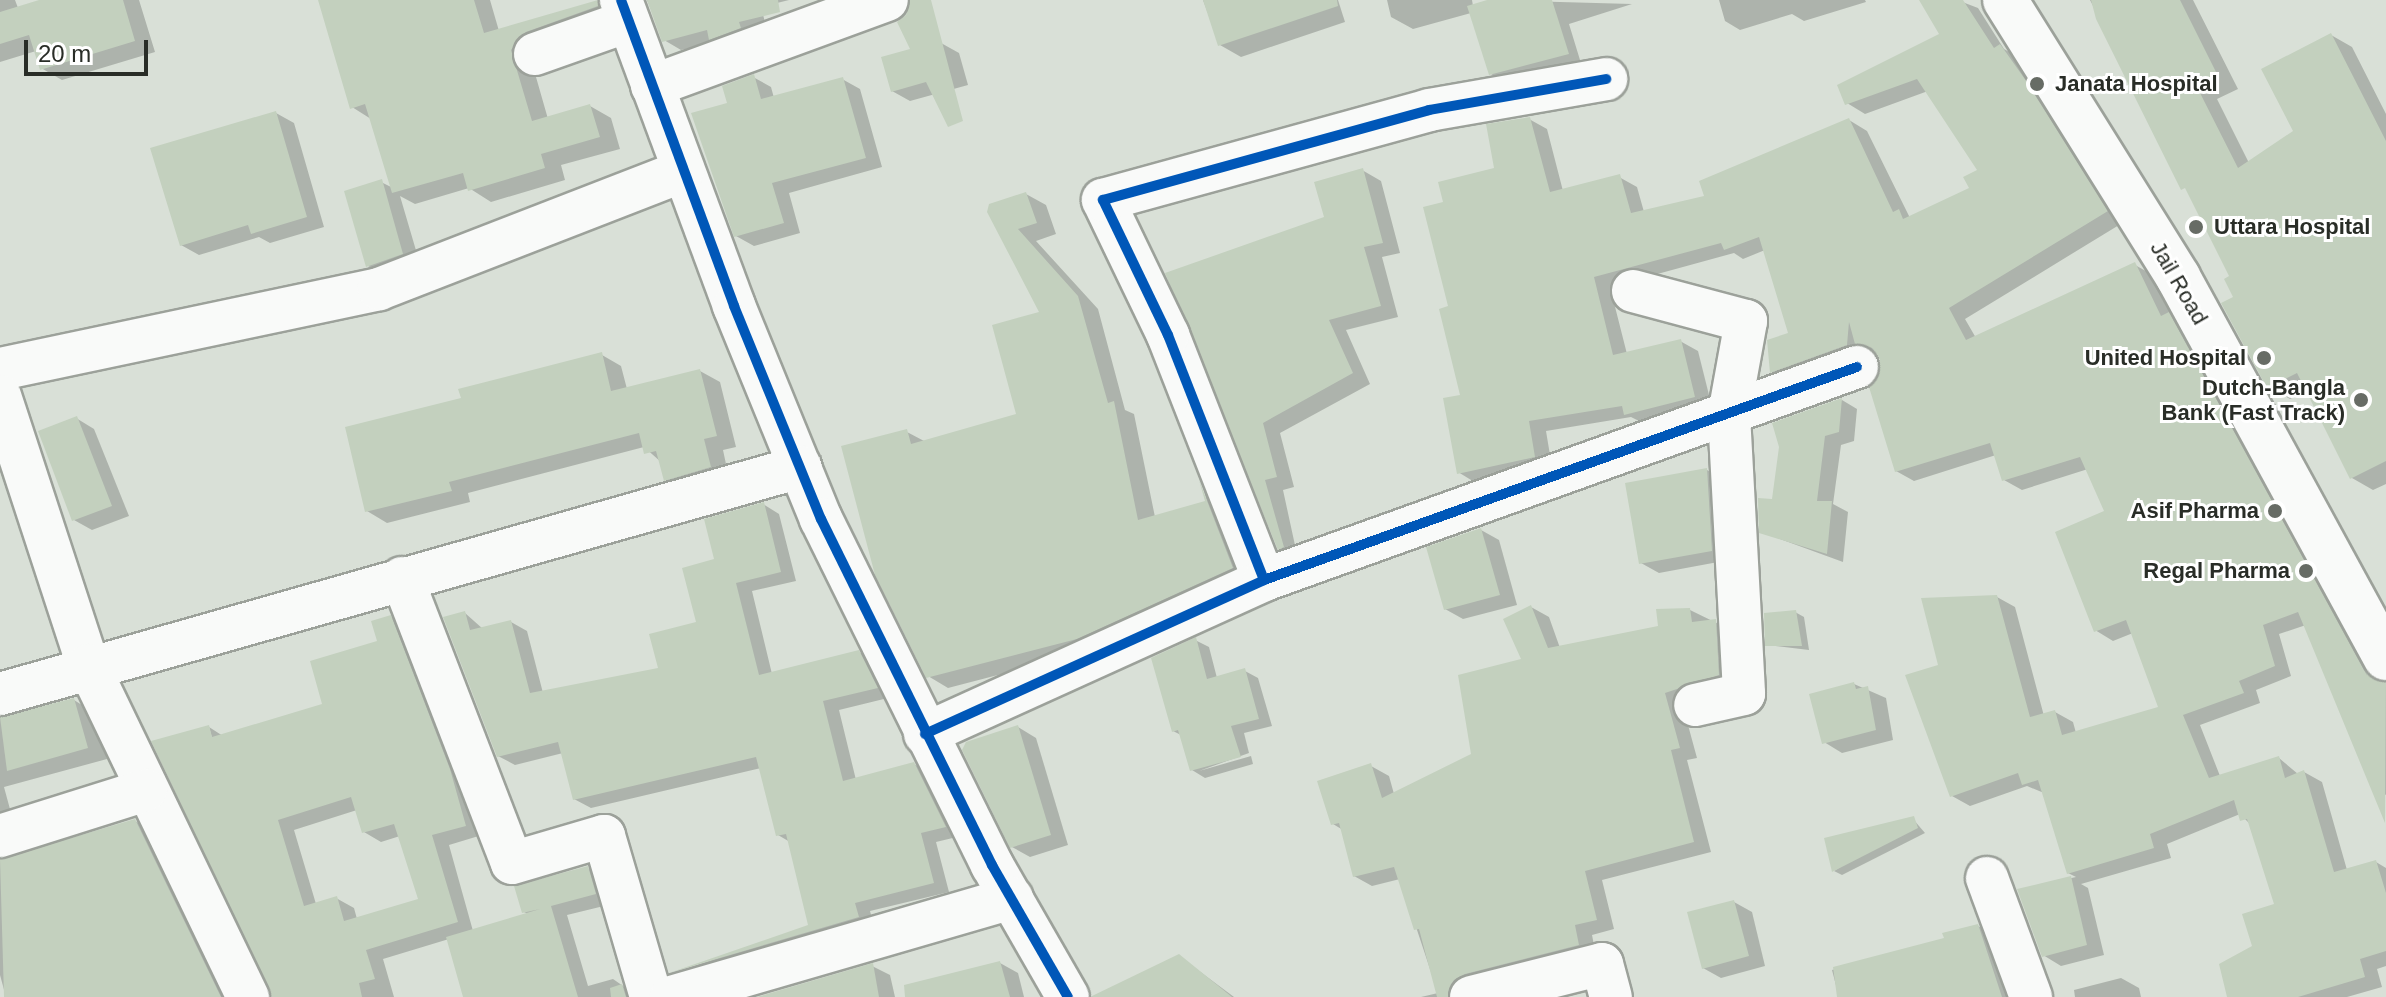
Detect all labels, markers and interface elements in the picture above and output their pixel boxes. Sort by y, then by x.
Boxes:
scale bar [28,24,152,74]
text: 20 m [38,40,91,67]
place label: Janata Hospital [2055,71,2218,97]
marker: Janata Hospital [2026,73,2048,95]
place label: Uttara Hospital [2214,214,2370,240]
marker: Uttara Hospital [2185,216,2207,238]
street label: Jail Road [2145,237,2213,329]
place label: United Hospital [2085,345,2246,371]
marker: United Hospital [2253,347,2275,369]
place label: Dutch-Bangla Bank (Fast Track) [2162,374,2345,426]
marker: Dutch-Bangla Bank (Fast Track) [2352,391,2370,409]
place label: Asif Pharma [2131,498,2259,524]
marker: Asif Pharma [2266,502,2284,520]
place label: Regal Pharma [2143,558,2290,584]
marker: Regal Pharma [2297,562,2315,580]

